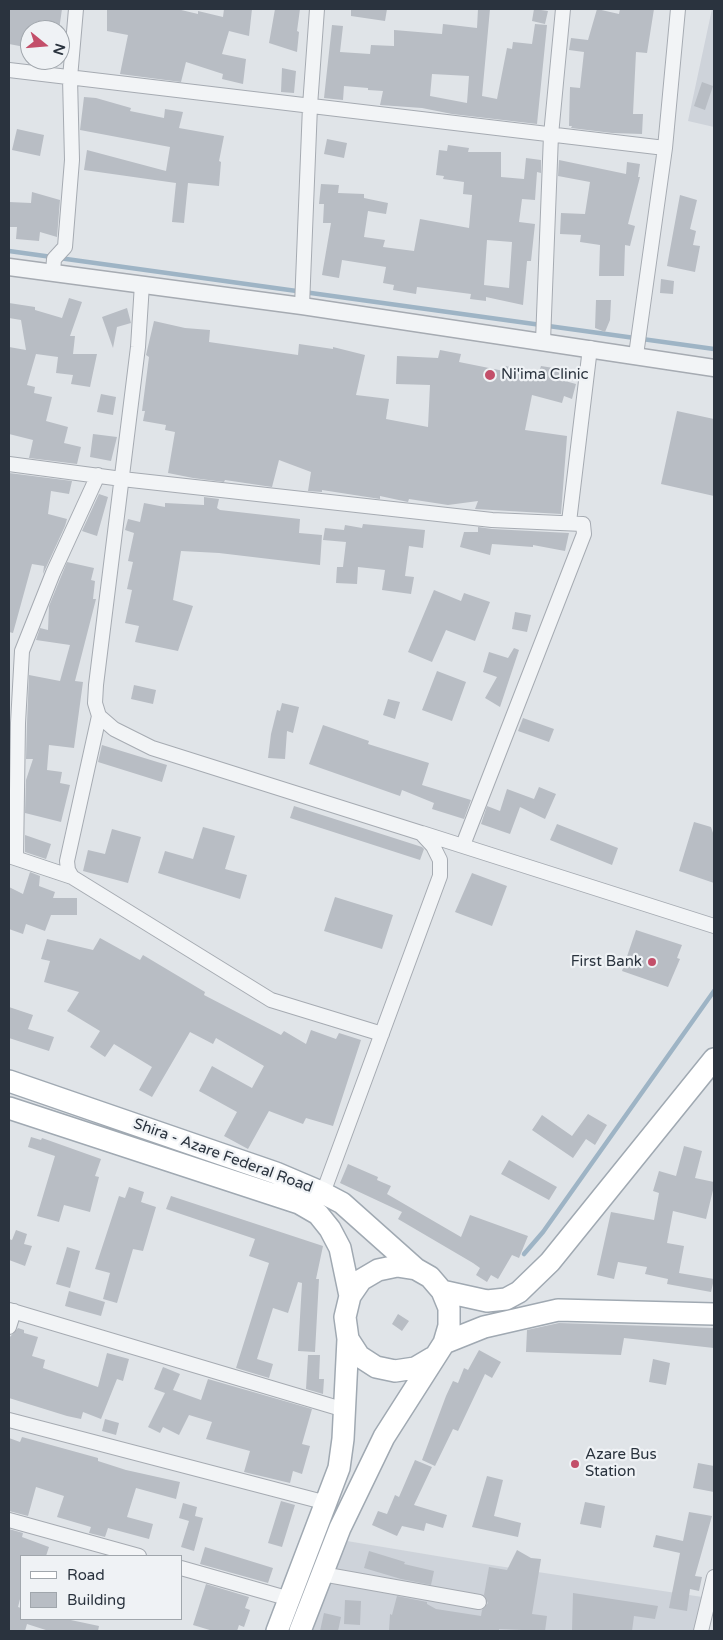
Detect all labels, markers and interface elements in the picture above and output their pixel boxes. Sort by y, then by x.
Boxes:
north arrow [20,20,70,70]
text: N [49,41,69,57]
place label: Ni'ima Clinic [501,366,589,384]
marker: Ni'ima Clinic [483,368,497,382]
place label: First Bank [571,953,642,971]
marker: First Bank [646,956,658,968]
street label: Shira - Azare Federal Road [131,1115,315,1197]
place label: Azare Bus Station [585,1446,657,1481]
marker: Azare Bus Station [569,1458,581,1470]
legend [20,1555,182,1620]
text: Road [67,1566,105,1584]
text: Building [67,1591,126,1609]

